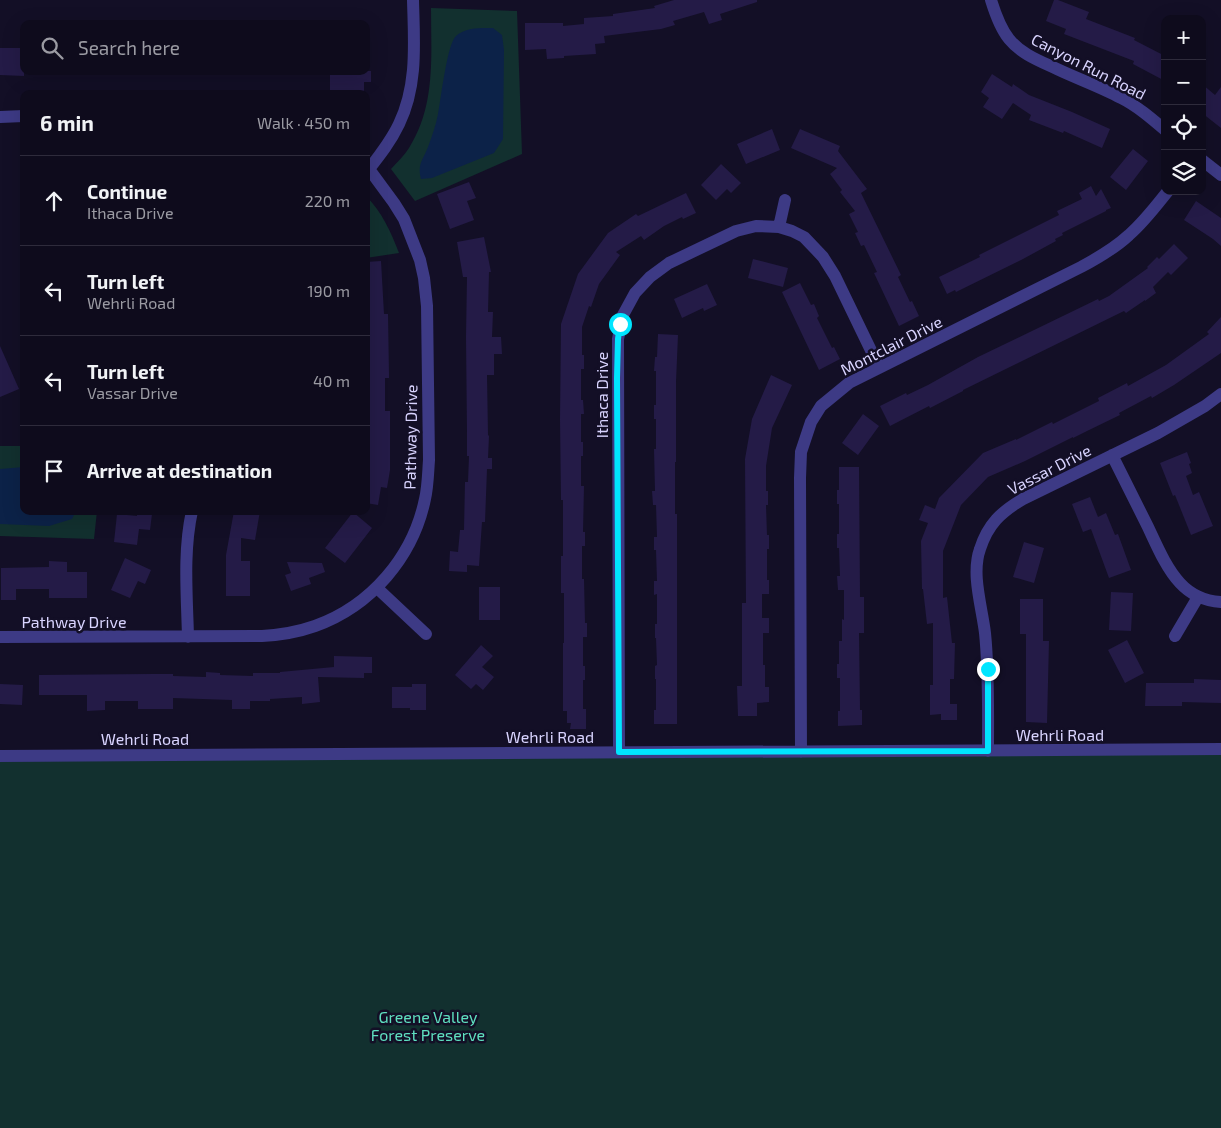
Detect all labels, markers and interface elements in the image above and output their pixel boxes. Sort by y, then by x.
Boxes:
map controls [1161,15,1206,195]
button: + [1161,15,1206,60]
search box [20,20,370,75]
street label: Canyon Run Road [1028,29,1150,103]
icon: search [38,34,66,62]
text: Search here [78,36,180,59]
button: − [1161,60,1206,105]
button: locate [1161,105,1206,150]
text: 6 min [40,110,94,135]
text: Walk · 450 m [257,113,350,132]
button: layers [1161,150,1206,195]
text: Continue [87,180,167,203]
icon: ahead [40,187,68,215]
text: 220 m [305,191,350,210]
text: Ithaca Drive [87,203,174,222]
text: Turn left [87,270,164,293]
icon: left [40,277,68,305]
text: 190 m [307,281,350,300]
text: Wehrli Road [87,293,175,312]
street label: Montclair Drive [837,311,945,379]
route start [609,313,632,336]
street label: Ithaca Drive [592,352,611,438]
text: Turn left [87,360,164,383]
icon: left [40,367,68,395]
text: 40 m [313,371,350,390]
text: Vassar Drive [87,383,178,402]
street label: Pathway Drive [400,384,420,490]
street label: Vassar Drive [1004,440,1094,498]
icon: arrive [40,457,68,485]
text: Arrive at destination [87,459,272,482]
street label: Pathway Drive [21,612,127,631]
route end [977,658,1000,681]
street label: Wehrli Road [1016,725,1104,744]
street label: Wehrli Road [506,727,594,746]
street label: Wehrli Road [101,729,189,748]
park label: Greene Valley Forest Preserve [371,1007,485,1044]

